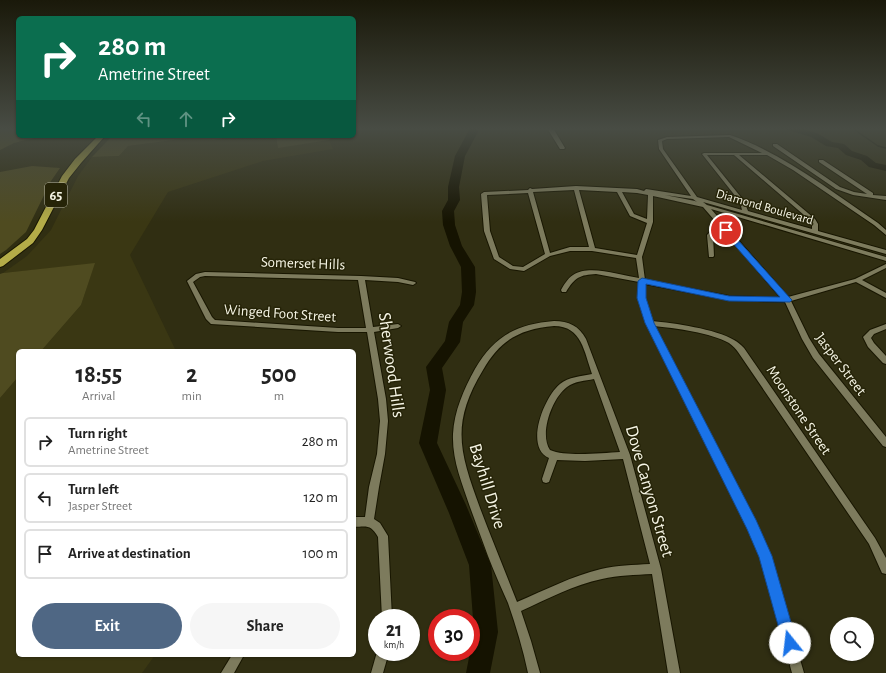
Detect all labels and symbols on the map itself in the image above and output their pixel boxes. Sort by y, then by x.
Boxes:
road number: 65 [45,183,67,207]
street label: Diamond Boulevard [714,187,815,228]
pin [709,213,743,247]
street label: Somerset Hills [261,255,345,272]
street label: Winged Foot Street [223,302,337,325]
street label: Sherwood Hills [375,311,407,419]
street label: Jasper Street [812,330,869,399]
street label: Moonstone Street [763,363,834,458]
street label: Dove Canyon Street [622,423,677,559]
street label: Bayhill Drive [466,441,509,531]
speed limit sign: 30 [428,609,480,661]
position arrow [769,622,811,664]

